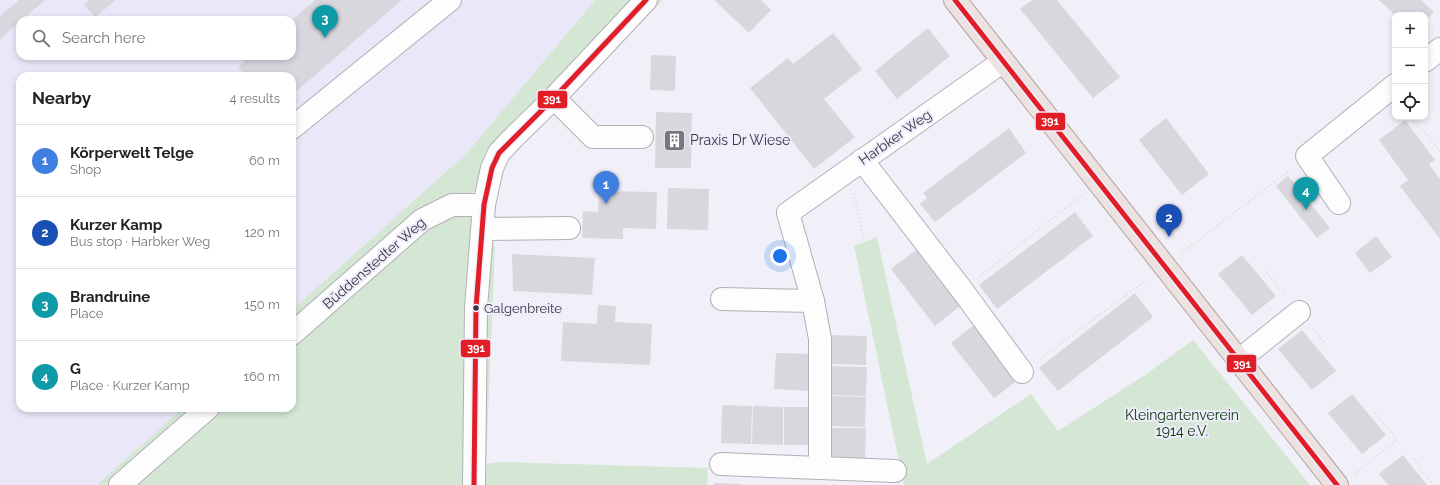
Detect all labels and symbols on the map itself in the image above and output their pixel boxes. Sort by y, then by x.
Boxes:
pin: 3 [312,5,338,38]
line badge: 391 [537,90,568,109]
text: 391 [543,93,562,106]
street label: Harbker Weg [856,106,934,168]
line badge: 391 [1035,112,1066,131]
text: 391 [1041,115,1060,128]
building icon: Praxis Dr Wiese [661,127,687,153]
place label: Praxis Dr Wiese [690,132,790,148]
pin: 1 [593,171,619,204]
pin: 4 [1293,177,1319,210]
pin: 2 [1156,204,1182,237]
street label: Büddenstedter Weg [319,214,429,312]
your location [770,246,790,266]
place label: Galgenbreite [484,301,562,316]
marker: Galgenbreite [471,303,481,313]
line badge: 391 [460,339,491,358]
text: 391 [467,342,486,355]
line badge: 391 [1226,354,1257,373]
text: 391 [1233,358,1252,371]
park label: Kleingartenverein 1914 e.V. [1125,407,1239,439]

